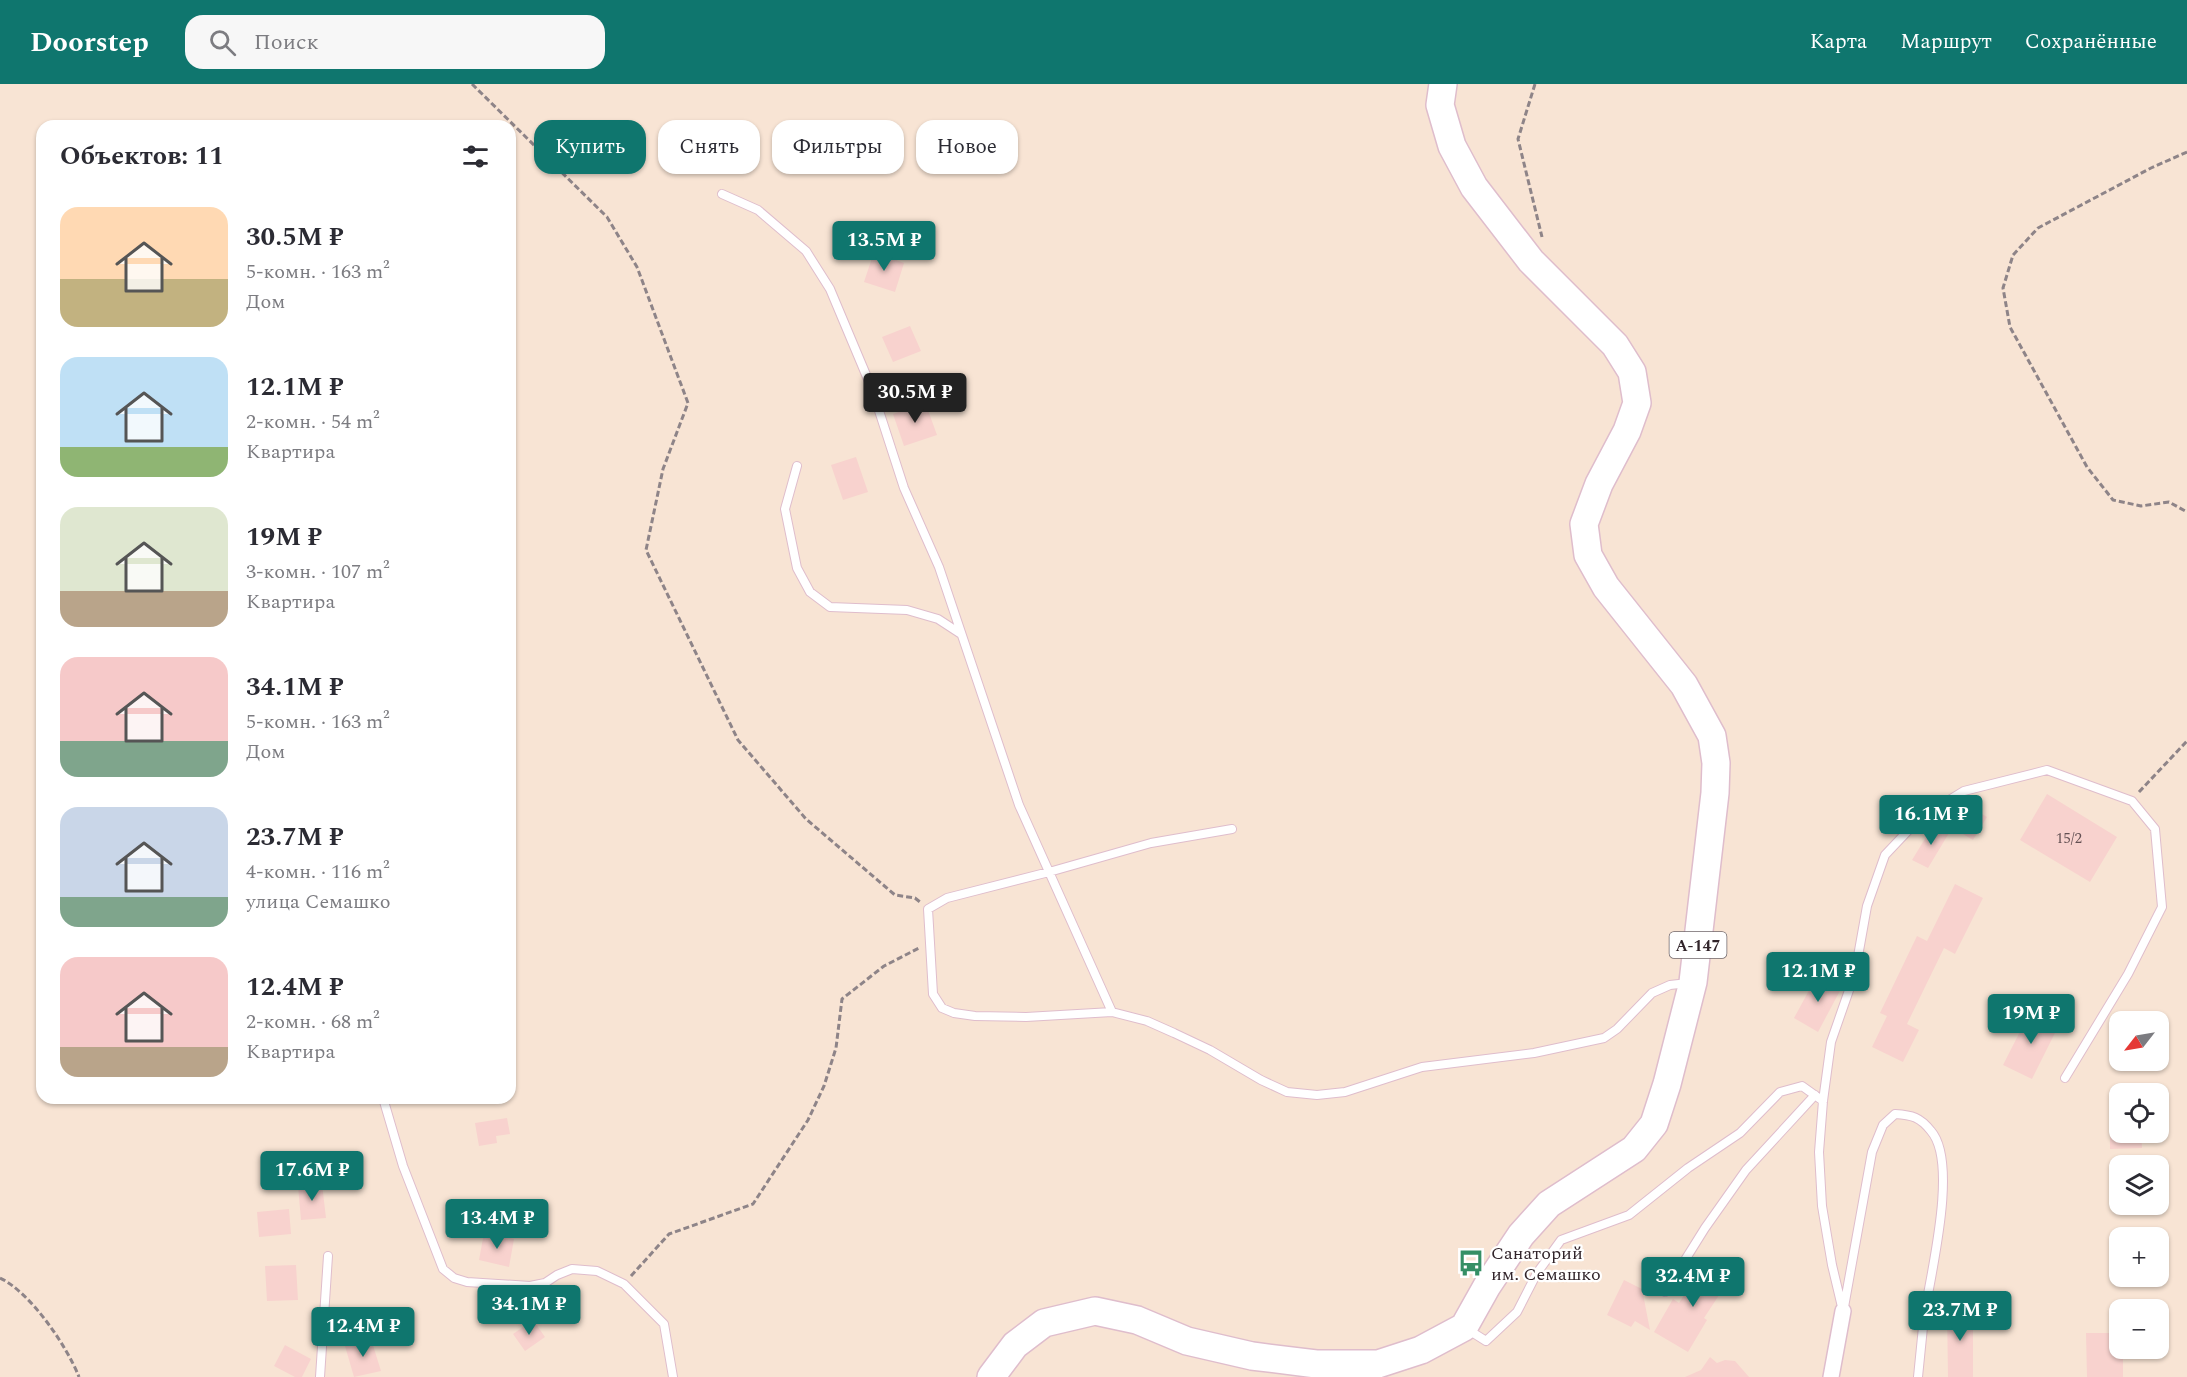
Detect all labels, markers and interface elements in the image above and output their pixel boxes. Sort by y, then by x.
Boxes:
search box [185,15,605,69]
text: Doorstep [30,21,149,64]
icon: search [206,26,239,59]
text: Поиск [254,26,319,59]
text: Карта [1810,26,1867,58]
text: Маршрут [1900,26,1992,58]
text: Сохранённые [2025,26,2157,58]
chip: Купить [534,120,646,174]
chip: Снять [658,120,760,174]
chip: Фильтры [772,120,904,174]
chip: Новое [916,120,1018,174]
text: Объектов: 11 [60,136,224,176]
icon: filters [459,140,492,173]
text: 30.5M ₽ [246,217,344,257]
pin: 13.5M ₽ [829,221,939,272]
text: 13.5M ₽ [846,225,922,255]
icon: home [108,231,180,303]
text: 5-комн. · 163 m² [246,257,390,287]
text: Дом [246,287,285,317]
text: 12.1M ₽ [246,367,344,407]
pin: 30.5M ₽ [860,373,970,424]
text: 30.5M ₽ [877,377,953,407]
icon: home [108,381,180,453]
text: 2-комн. · 54 m² [246,407,380,437]
text: Квартира [246,437,335,467]
text: 19M ₽ [246,517,322,557]
icon: home [108,531,180,603]
text: 3-комн. · 107 m² [246,557,390,587]
text: Квартира [246,587,335,617]
text: 34.1M ₽ [246,667,344,707]
icon: home [108,681,180,753]
text: 5-комн. · 163 m² [246,707,390,737]
text: Дом [246,737,285,767]
pin: 16.1M ₽ [1876,795,1986,846]
text: 16.1M ₽ [1893,799,1969,829]
text: 23.7M ₽ [246,817,344,857]
house number: 15/2 [2056,827,2082,850]
icon: home [108,831,180,903]
text: 4-комн. · 116 m² [246,857,390,887]
text: улица Семашко [246,887,391,917]
road number: А-147 [1670,932,1726,958]
pin: 12.1M ₽ [1763,952,1873,1003]
text: 12.1M ₽ [1780,956,1856,986]
text: 12.4M ₽ [246,967,344,1007]
icon: home [108,981,180,1053]
pin: 19M ₽ [1989,994,2073,1045]
text: 19M ₽ [2002,998,2060,1028]
text: 2-комн. · 68 m² [246,1007,380,1037]
north arrow [2109,1011,2169,1071]
map controls [2109,1011,2169,1359]
text: Квартира [246,1037,335,1067]
button: locate [2109,1083,2169,1143]
pin: 17.6M ₽ [257,1151,367,1202]
text: 17.6M ₽ [274,1155,350,1185]
button: layers [2109,1155,2169,1215]
pin: 13.4M ₽ [442,1199,552,1250]
text: 13.4M ₽ [459,1203,535,1233]
button: + [2109,1227,2169,1287]
place label: Санаторий им. Семашко [1491,1240,1601,1288]
bus stop icon: Санаторий им. Семашко [1456,1248,1486,1278]
pin: 32.4M ₽ [1638,1257,1748,1308]
text: 32.4M ₽ [1655,1261,1731,1291]
pin: 34.1M ₽ [474,1285,584,1336]
text: 34.1M ₽ [491,1289,567,1319]
pin: 23.7M ₽ [1905,1291,2015,1342]
text: 23.7M ₽ [1922,1295,1998,1325]
button: − [2109,1299,2169,1359]
pin: 12.4M ₽ [308,1307,418,1358]
text: 12.4M ₽ [325,1311,401,1341]

